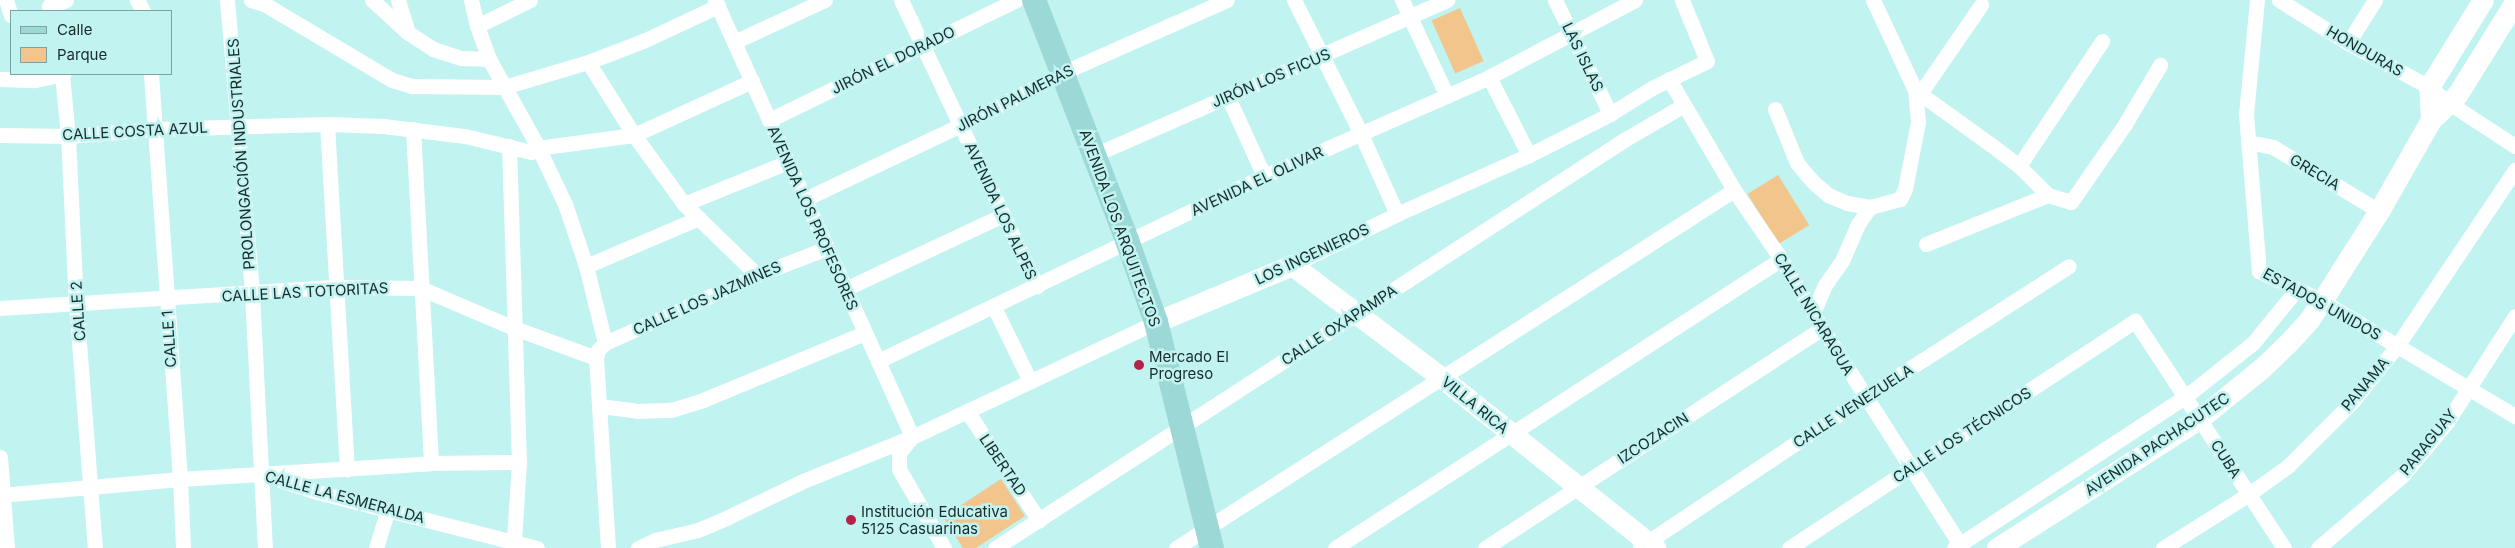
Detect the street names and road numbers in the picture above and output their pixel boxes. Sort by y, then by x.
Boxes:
street label: LAS ISLAS [1559,19,1607,95]
street label: JIRÓN EL DORADO [828,22,958,98]
street label: HONDURAS [2323,22,2407,80]
street label: PROLONGACIÓN INDUSTRIALES [224,38,258,270]
street label: JIRÓN LOS FICUS [1209,45,1333,111]
street label: JIRÓN PALMERAS [954,61,1076,135]
street label: CALLE COSTA AZUL [62,118,208,144]
street label: AVENIDA LOS PROFESORES [764,123,862,313]
street label: AVENIDA LOS ARQUITECTOS [1076,127,1164,329]
street label: AVENIDA LOS ALPES [961,140,1041,282]
street label: AVENIDA EL OLIVAR [1188,142,1326,220]
street label: GRECIA [2287,150,2343,194]
street label: LOS INGENIEROS [1252,220,1372,288]
street label: CALLE NICARAGUA [1770,250,1858,378]
street label: CALLE LOS JAZMINES [630,257,784,339]
street label: ESTADOS UNIDOS [2260,264,2384,344]
street label: CALLE LAS TOTORITAS [221,279,389,305]
street label: CALLE 2 [67,280,89,342]
street label: CALLE OXAPAMPA [1278,281,1400,369]
street label: CALLE 1 [158,310,180,368]
street label: PANAMA [2337,354,2393,414]
street label: CALLE VENEZUELA [1790,361,1916,451]
street label: VILLA RICA [1438,373,1512,437]
street label: CALLE LOS TÉCNICOS [1889,383,2035,487]
street label: AVENIDA PACHACUTEC [2081,389,2233,499]
street label: PARAGUAY [2396,405,2460,479]
street label: IZCOZACIN [1614,408,1692,468]
street label: LIBERTAD [976,431,1030,499]
street label: CUBA [2207,436,2245,482]
street label: CALLE LA ESMERALDA [263,467,427,527]

